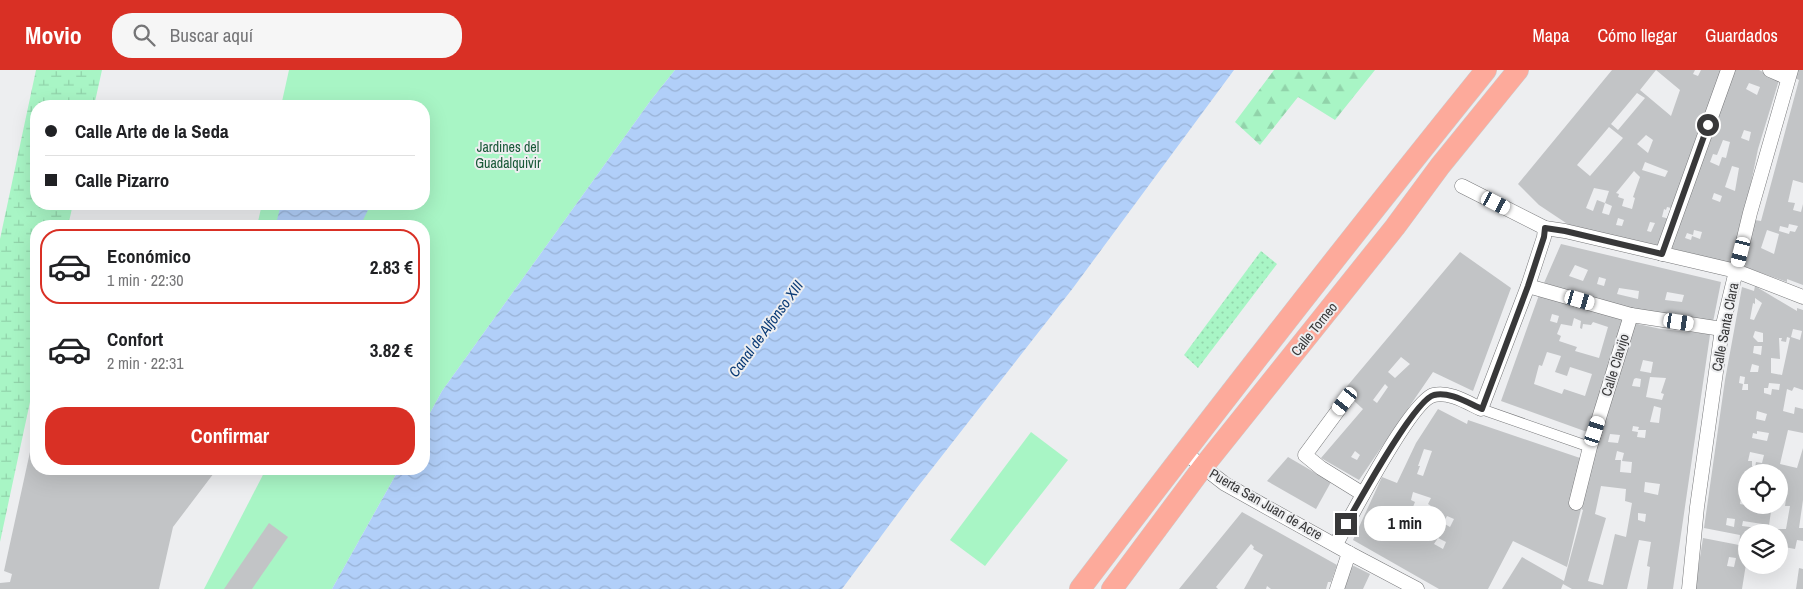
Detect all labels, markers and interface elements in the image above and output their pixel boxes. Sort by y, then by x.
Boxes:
search box [112,13,462,58]
text: Movio [25,19,82,51]
icon: search [130,21,158,49]
text: Buscar aquí [170,22,253,48]
text: Mapa [1532,23,1569,48]
text: Cómo llegar [1597,23,1677,48]
text: Guardados [1705,23,1778,48]
route start [1697,114,1719,136]
text: Calle Arte de la Seda [75,118,229,144]
park label: Jardines del Guadalquivir [475,138,541,172]
text: Calle Pizarro [75,167,169,193]
car [1479,190,1512,216]
car [1730,236,1751,268]
text: Económico [107,243,191,269]
icon: car [47,244,92,289]
text: 2.83 € [370,254,413,280]
text: 1 min · 22:30 [107,269,184,291]
water label: Canal de Alfonso XIII [723,276,808,381]
street label: Calle Santa Clara [1708,281,1743,373]
car [1563,289,1596,311]
street label: Calle Torneo [1287,298,1341,360]
car [1663,312,1694,332]
text: Confort [107,326,163,352]
icon: car [47,327,92,372]
street label: Calle Clavijo [1597,332,1633,398]
text: 3.82 € [370,337,413,363]
text: 2 min · 22:31 [107,352,184,374]
car [1329,385,1360,417]
button: Confirmar [45,407,415,465]
car [1583,414,1606,448]
street label: Puerta San Juan de Acre [1206,464,1326,544]
map controls [1738,464,1788,574]
button: locate [1738,464,1788,514]
callout: 1 min [1364,506,1446,542]
text: 1 min [1388,512,1422,534]
route end [1335,513,1357,535]
button: layers [1738,524,1788,574]

